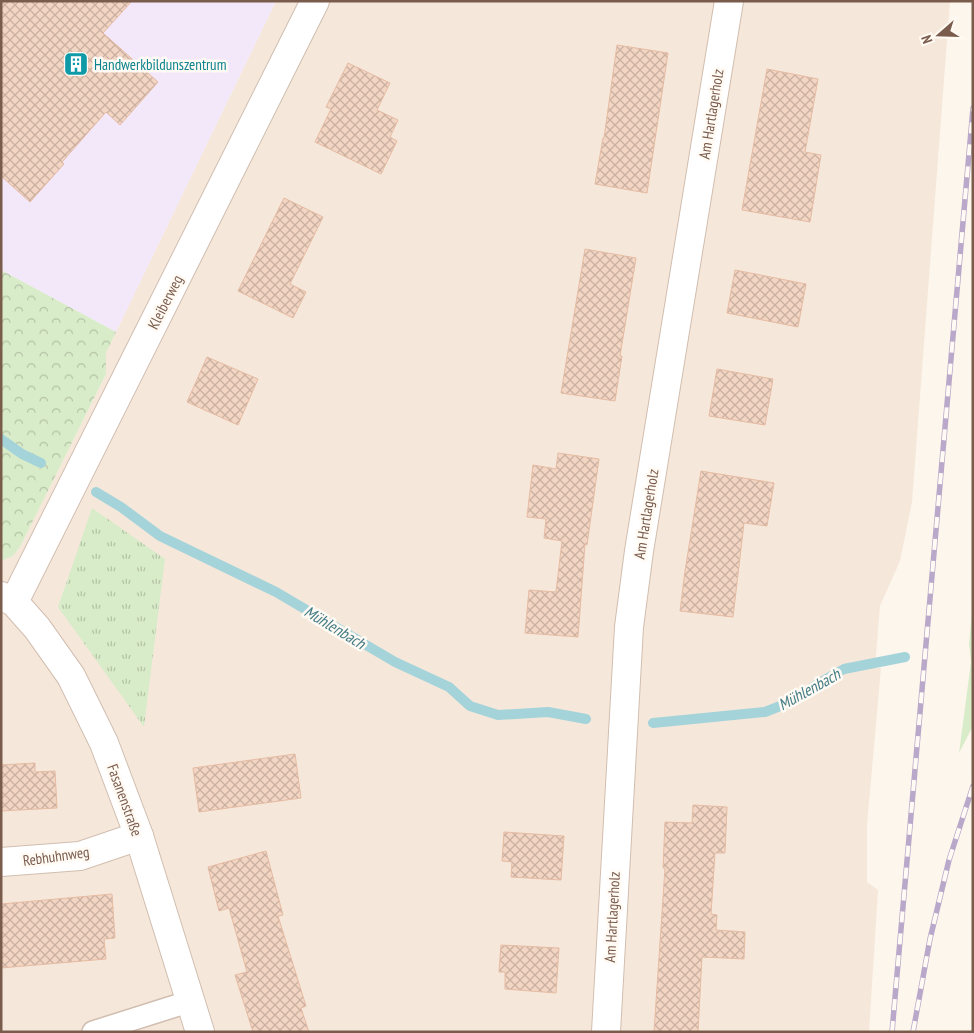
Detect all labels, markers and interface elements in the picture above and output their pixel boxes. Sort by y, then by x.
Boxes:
north arrow [914,10,964,60]
text: N [917,33,937,46]
building icon: Handwerkbildunszentrum [63,51,89,77]
place label: Handwerkbildunszentrum [94,55,226,74]
street label: Am Hartlagerholz [695,68,727,160]
street label: Kleiberweg [143,272,187,332]
street label: Am Hartlagerholz [630,468,662,560]
water label: Mühlenbach [301,601,370,653]
water label: Mühlenbach [775,663,844,714]
street label: Fasanenstraße [103,761,147,839]
street label: Rebhuhnweg [22,842,90,870]
street label: Am Hartlagerholz [600,871,624,963]

